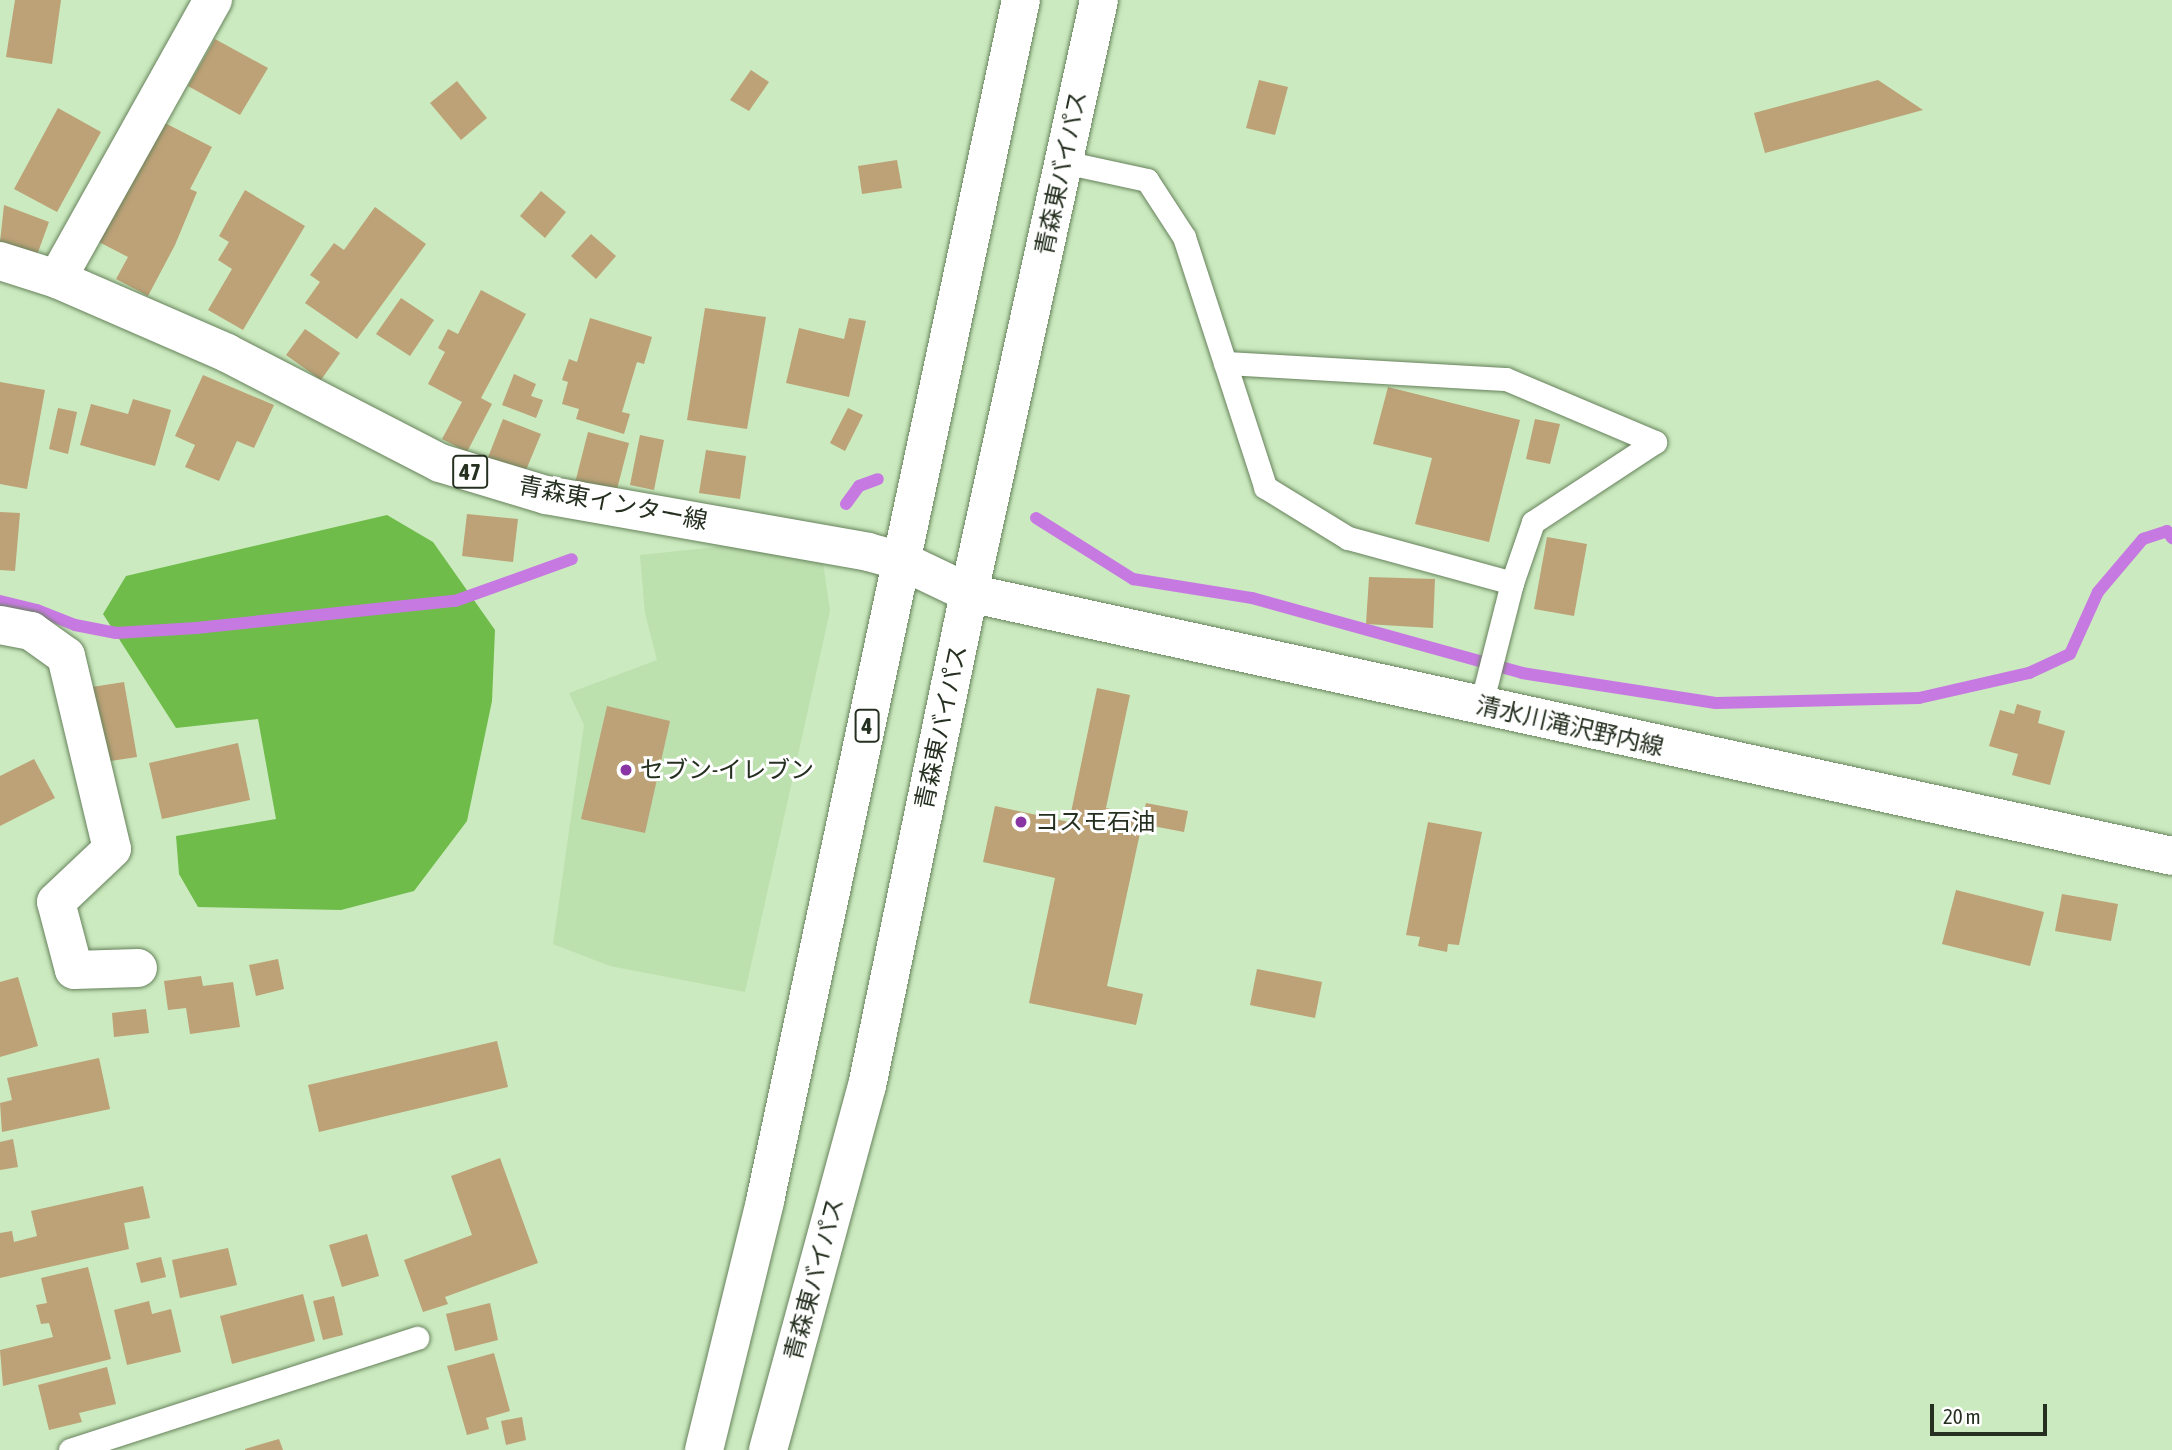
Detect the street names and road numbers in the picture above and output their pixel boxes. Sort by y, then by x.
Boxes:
street label: 青森東バイパス [1029,88,1093,258]
road number: 47 [451,452,489,492]
street label: 青森東インター線 [516,471,710,535]
street label: 青森東バイパス [909,642,973,812]
street label: 清水川滝沢野内線 [1473,690,1667,762]
road number: 4 [853,706,881,746]
street label: 青森東バイパス [778,1194,850,1364]

